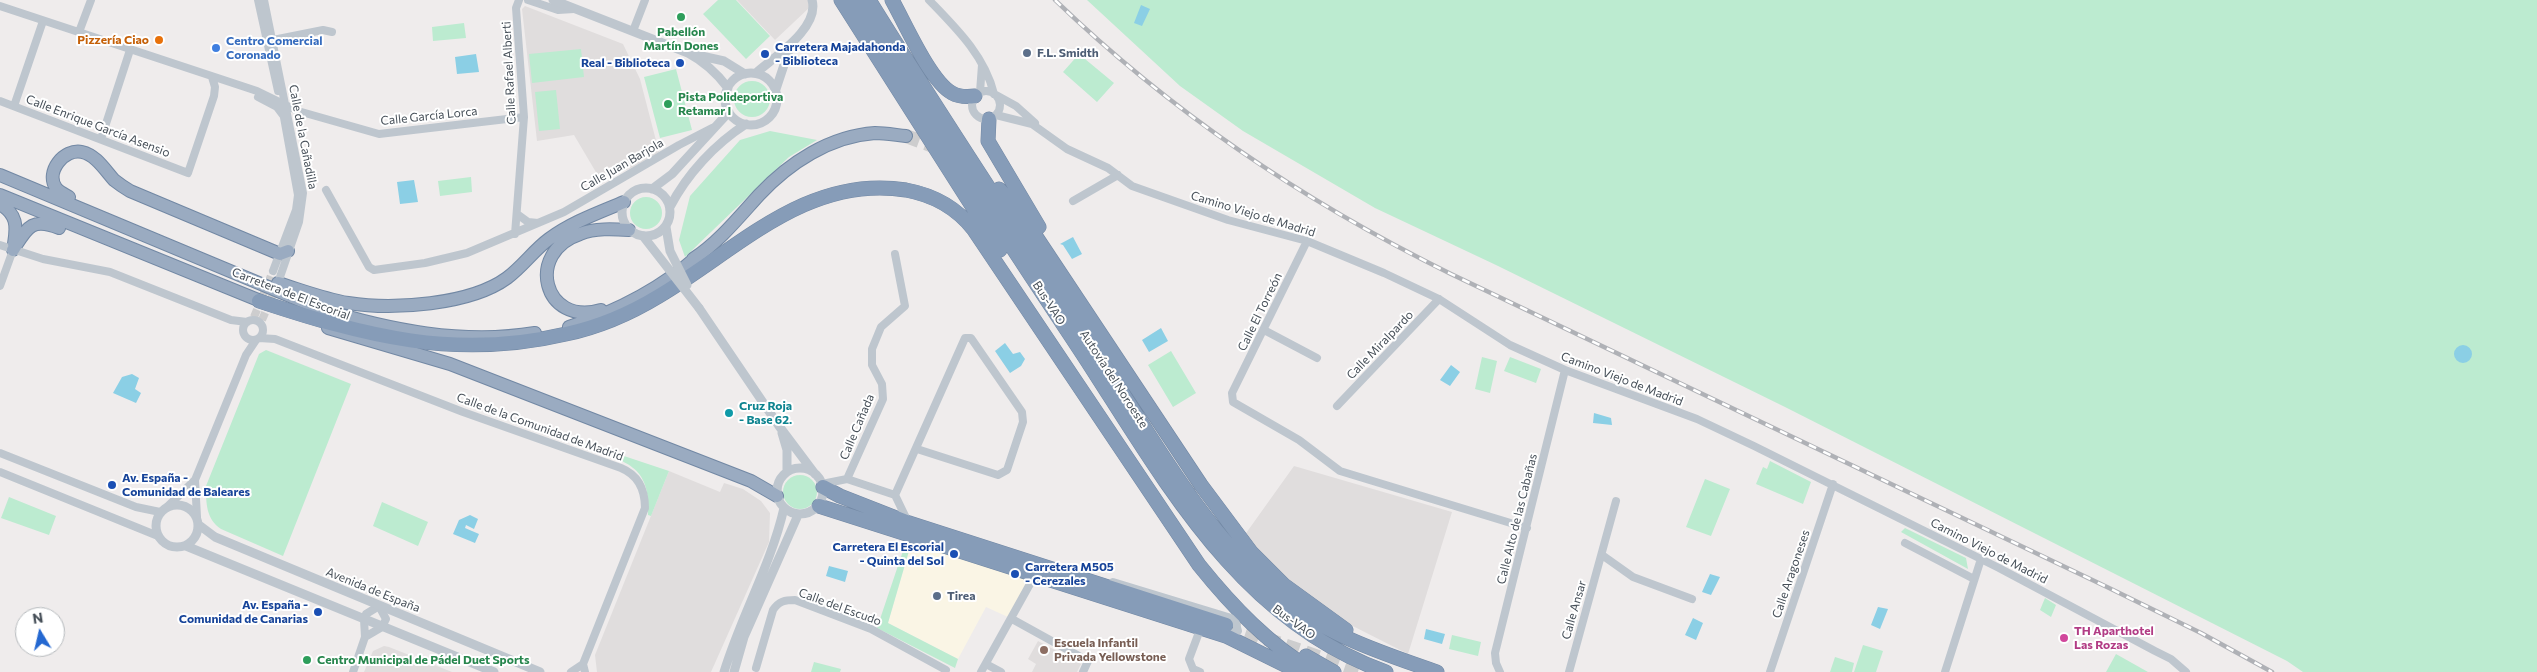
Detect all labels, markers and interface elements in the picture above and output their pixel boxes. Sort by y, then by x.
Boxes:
marker: Pabellón Martín Dones [675,11,687,23]
street label: Calle Rafael Alberti [499,21,519,125]
place label: Pabellón Martín Dones [643,25,719,53]
place label: Pizzería Ciao [77,33,149,47]
marker: Pizzería Ciao [153,34,165,46]
place label: Centro Comercial Coronado [226,34,322,62]
place label: Carretera Majadahonda - Biblioteca [775,40,905,68]
marker: Centro Comercial Coronado [210,42,222,54]
place label: F.L. Smidth [1037,46,1099,60]
marker: F.L. Smidth [1021,47,1033,59]
marker: Carretera Majadahonda - Biblioteca [759,48,771,60]
place label: Real - Biblioteca [581,56,670,70]
marker: Real - Biblioteca [674,57,686,69]
street label: Calle de la Cañadilla [286,83,320,191]
place label: Pista Polideportiva Retamar I [678,90,783,118]
street label: Calle Enrique García Asensio [24,92,172,160]
marker: Pista Polideportiva Retamar I [662,98,674,110]
street label: Calle García Lorca [380,104,478,128]
street label: Calle Juan Barjola [578,135,666,195]
street label: Camino Viejo de Madrid [1189,188,1317,240]
street label: Carretera de El Escorial [230,265,352,323]
street label: Calle El Torreón [1235,270,1285,354]
street label: Bus-VAO [1029,278,1069,328]
street label: Calle Miralpardo [1344,308,1416,382]
street label: Autovía del Noroeste [1077,327,1151,431]
street label: Camino Viejo de Madrid [1559,349,1685,409]
street label: Calle de la Comunidad de Madrid [455,390,625,464]
street label: Calle Cañada [837,392,877,462]
place label: Cruz Roja - Base 62. [739,399,792,427]
marker: Cruz Roja - Base 62. [723,407,735,419]
street label: Calle Alto de las Cabañas [1494,452,1540,586]
place label: Av. España - Comunidad de Baleares [122,471,250,499]
marker: Av. España - Comunidad de Baleares [106,479,118,491]
street label: Camino Viejo de Madrid [1928,515,2050,587]
street label: Calle Aragoneses [1769,528,1813,620]
place label: Carretera El Escorial - Quinta del Sol [832,540,944,568]
marker: Carretera El Escorial - Quinta del Sol [948,548,960,560]
place label: Carretera M505 - Cerezales [1025,560,1114,588]
street label: Avenida de España [324,565,422,615]
marker: Carretera M505 - Cerezales [1009,568,1021,580]
street label: Calle Ansar [1559,579,1589,641]
street label: Calle del Escudo [797,585,883,629]
place label: Tirea [947,589,976,603]
marker: Tirea [931,590,943,602]
place label: Av. España - Comunidad de Canarias [179,598,308,626]
street label: Bus-VAO [1270,602,1318,642]
marker: Av. España - Comunidad de Canarias [312,606,324,618]
north arrow [15,607,65,657]
text: N [31,608,44,627]
place label: TH Aparthotel Las Rozas [2074,624,2154,652]
marker: TH Aparthotel Las Rozas [2058,632,2070,644]
place label: Escuela Infantil Privada Yellowstone [1054,636,1166,664]
marker: Escuela Infantil Privada Yellowstone [1038,644,1050,656]
place label: Centro Municipal de Pádel Duet Sports [317,653,529,667]
marker: Centro Municipal de Pádel Duet Sports [301,654,313,666]

